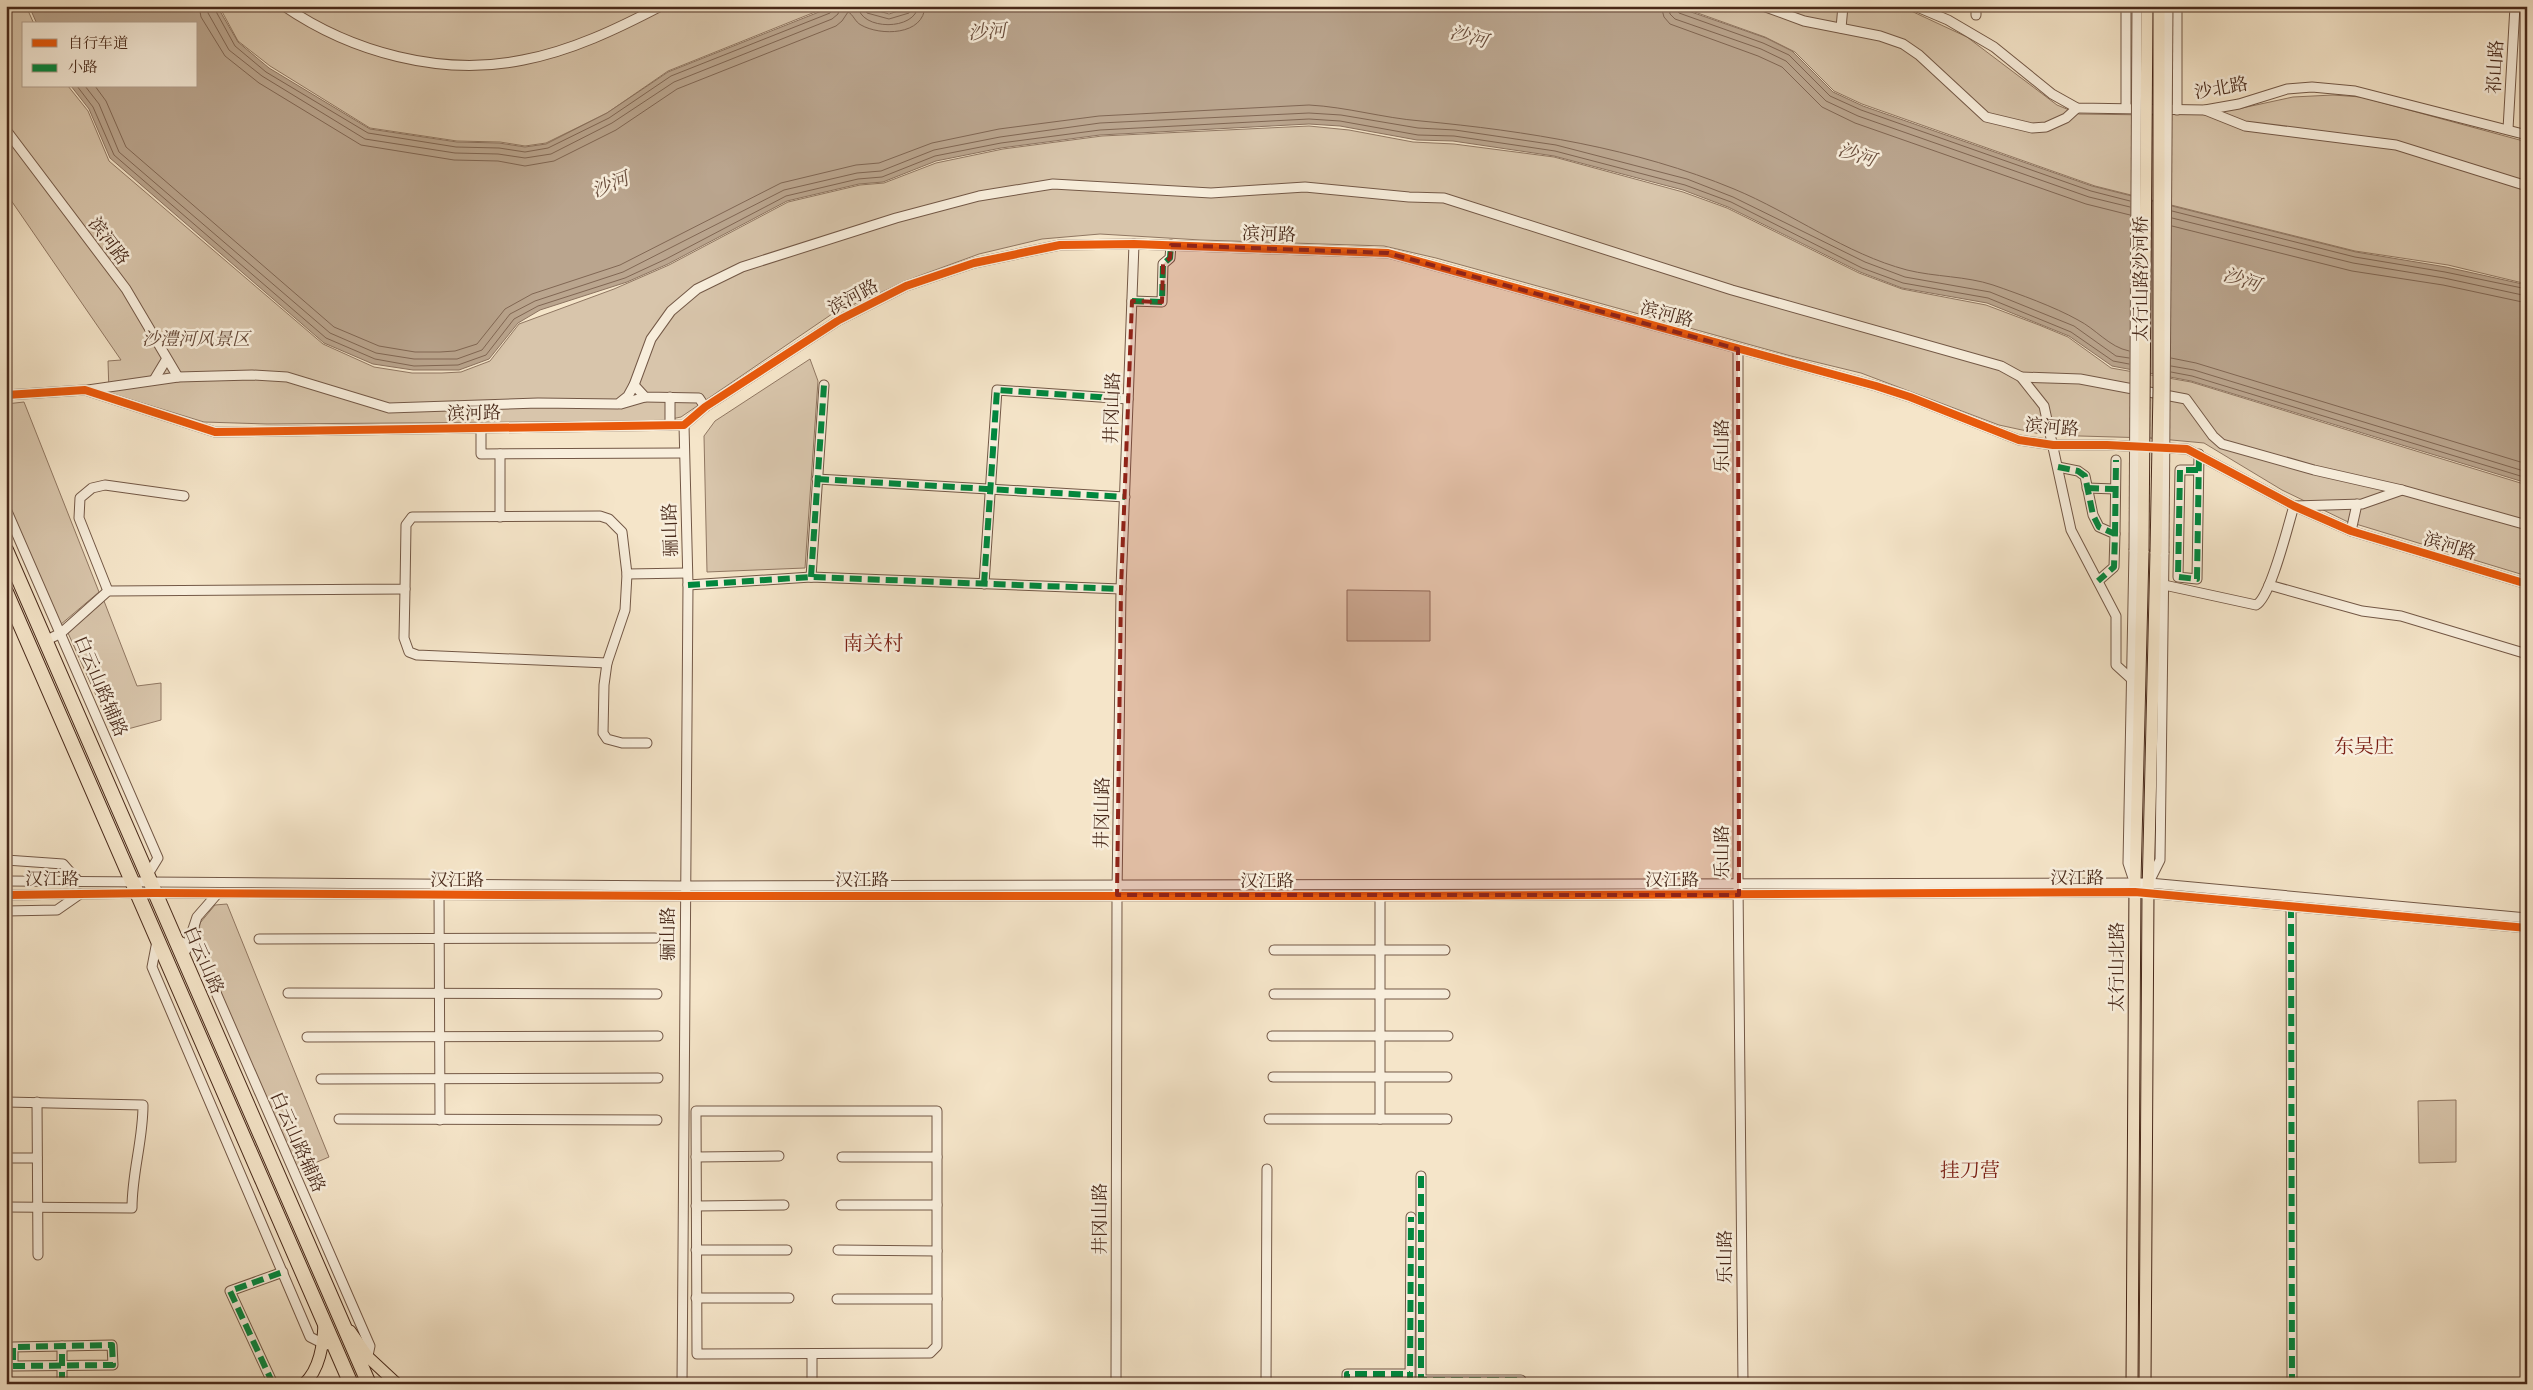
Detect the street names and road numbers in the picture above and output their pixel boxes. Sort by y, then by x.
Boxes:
street label: 祁山路 [2483,39,2508,95]
street label: 沙北路 [2193,72,2250,105]
street label: 滨河路 [83,213,134,270]
street label: 太行山路沙河桥 [2130,216,2153,342]
street label: 滨河路 [1242,222,1296,247]
street label: 滨河路 [824,275,882,320]
street label: 滨河路 [1638,296,1696,333]
street label: 井冈山路 [1100,372,1125,444]
street label: 滨河路 [447,402,501,425]
street label: 滨河路 [2024,414,2080,441]
street label: 乐山路 [1711,419,1734,473]
street label: 骊山路 [658,503,683,557]
street label: 滨河路 [2421,528,2479,565]
street label: 白云山路辅路 [69,632,132,740]
street label: 井冈山路 [1090,777,1115,849]
street label: 乐山路 [1711,825,1734,879]
street label: 汉江路 [2050,867,2104,890]
street label: 汉江路 [25,868,79,891]
street label: 汉江路 [430,869,484,892]
street label: 汉江路 [835,869,889,892]
street label: 汉江路 [1645,869,1699,892]
street label: 汉江路 [1240,870,1294,893]
street label: 骊山路 [657,907,680,961]
street label: 太行山北路 [2106,922,2129,1012]
street label: 白云山路 [178,923,229,998]
street label: 白云山路辅路 [265,1088,330,1196]
street label: 井冈山路 [1089,1183,1112,1255]
street label: 乐山路 [1714,1230,1737,1284]

